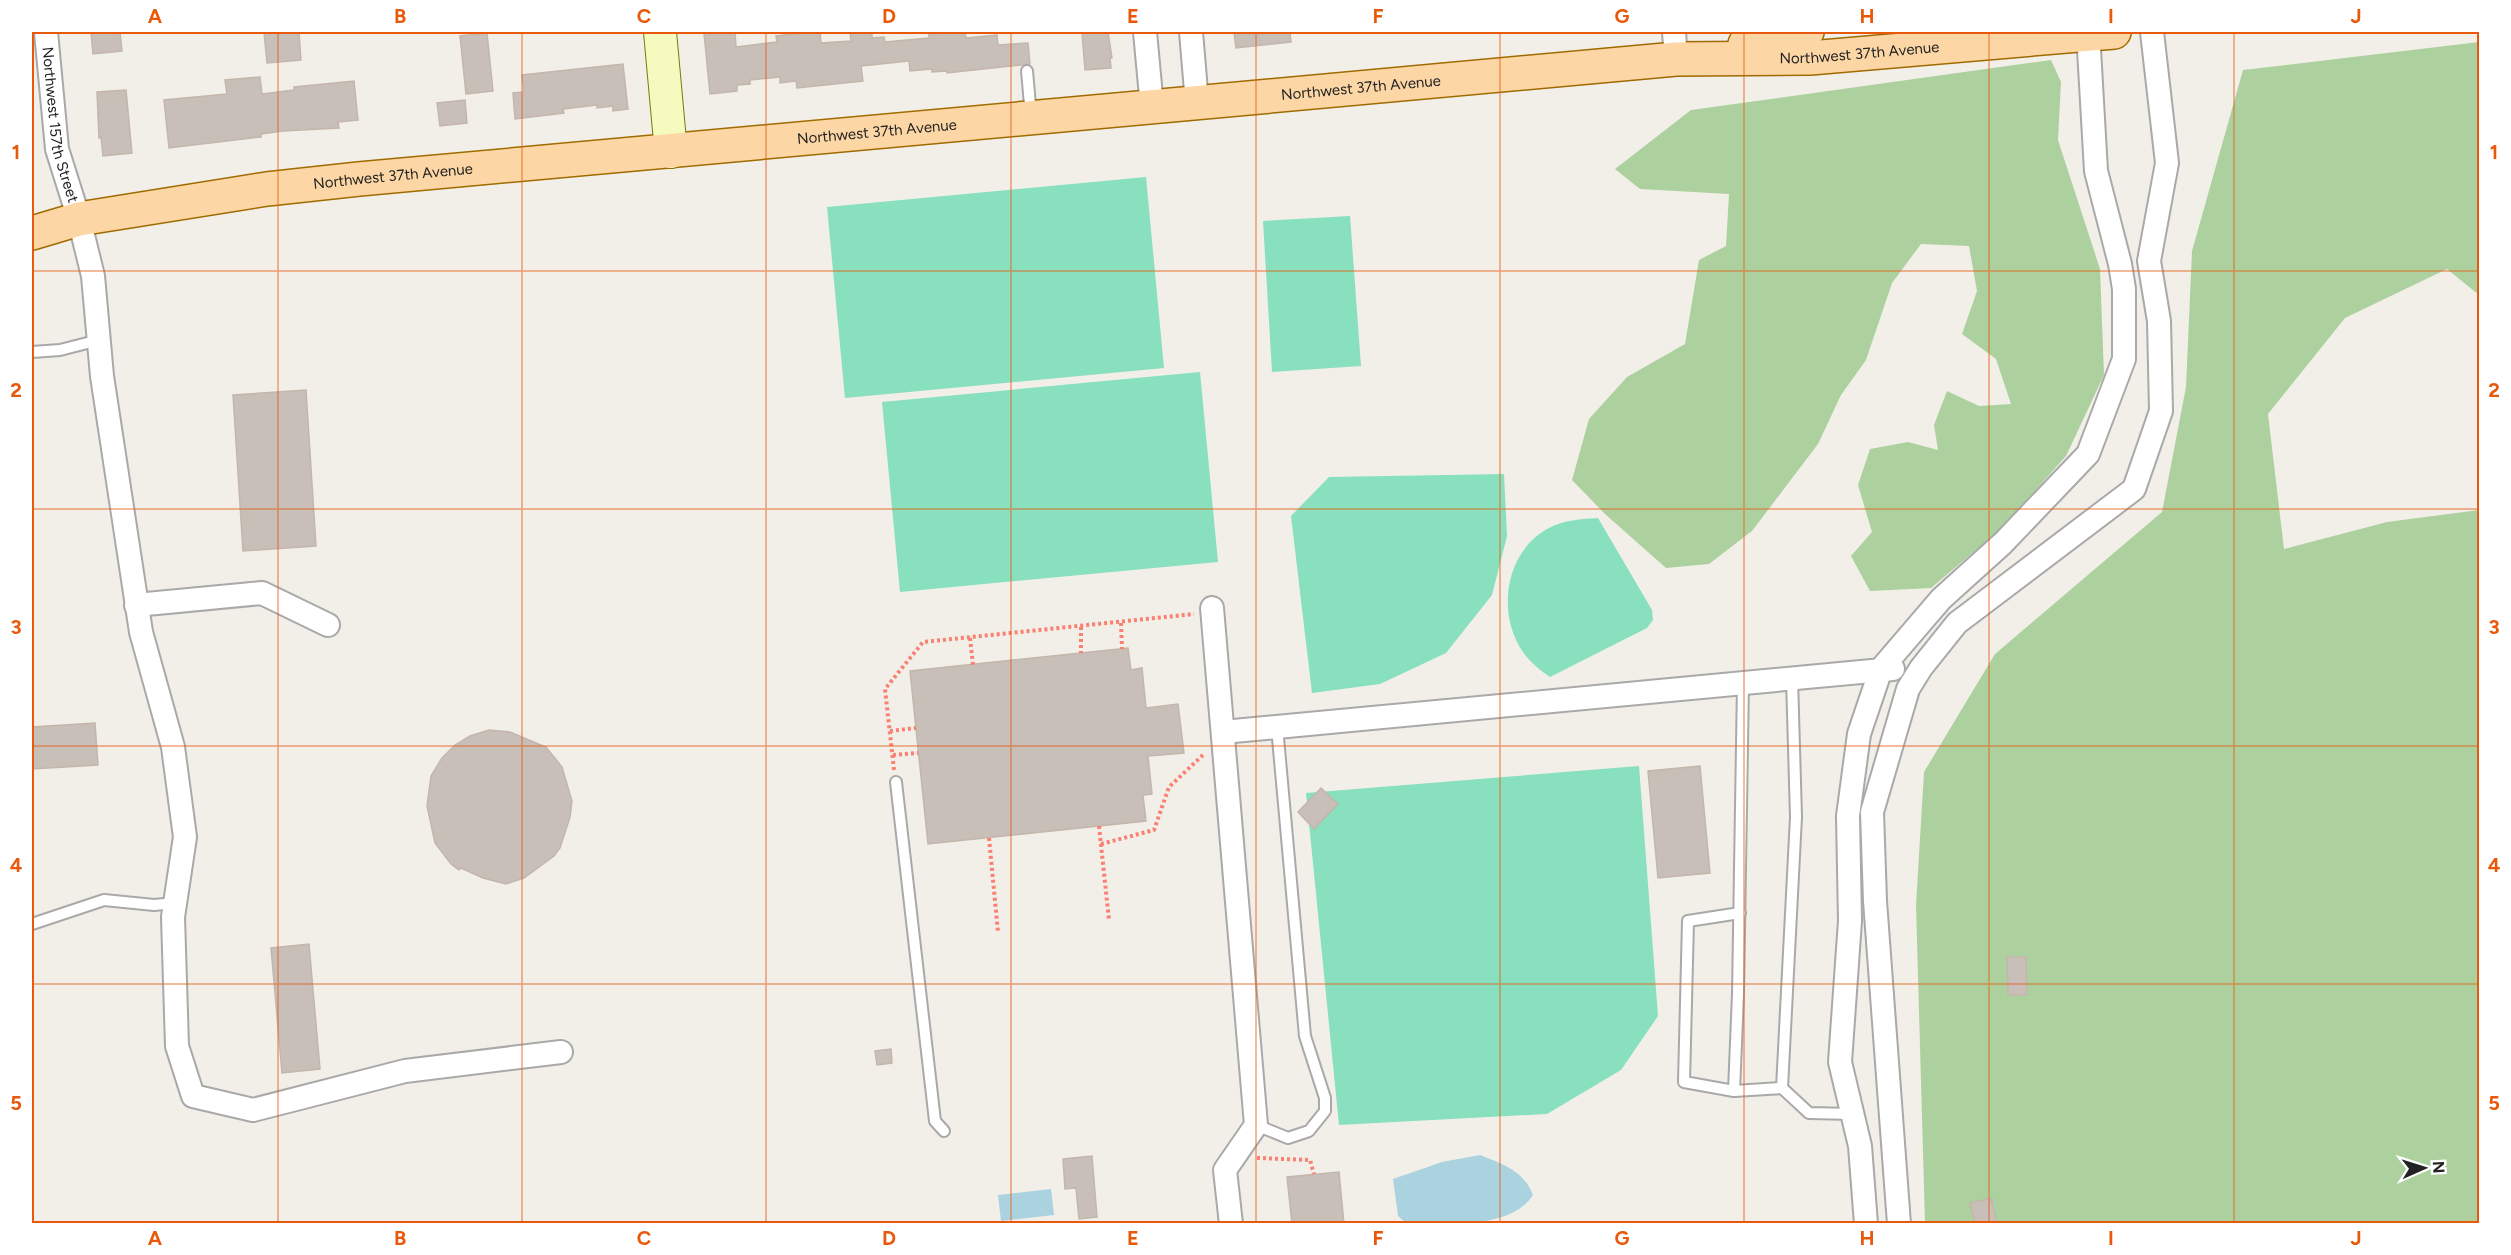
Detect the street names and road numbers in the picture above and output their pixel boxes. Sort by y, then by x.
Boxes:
street label: Northwest 37th Avenue [1779,38,1940,67]
street label: Northwest 157th Street [38,46,82,205]
street label: Northwest 37th Avenue [1280,71,1442,104]
street label: Northwest 37th Avenue [796,116,958,148]
street label: Northwest 37th Avenue [312,160,474,193]

